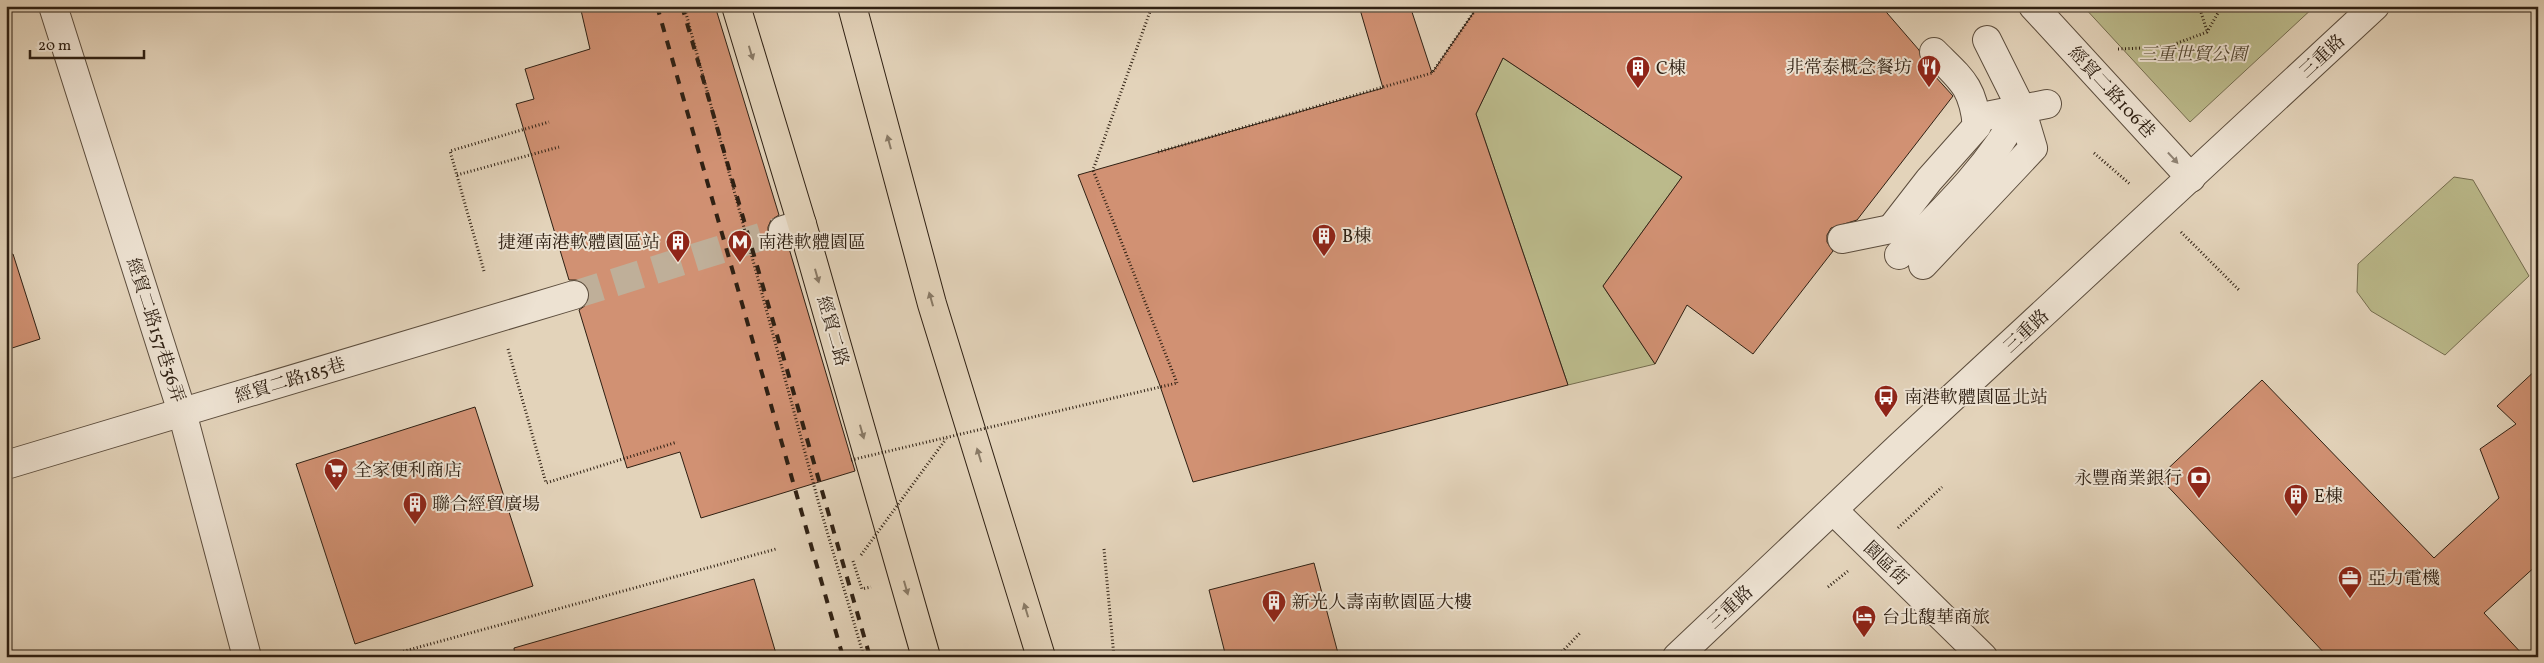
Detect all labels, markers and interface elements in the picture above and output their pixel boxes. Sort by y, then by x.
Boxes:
scale bar [30,28,144,60]
street label: 三重路 [2295,30,2351,85]
text: 20 m [38,36,71,57]
street label: 經貿二路106巷 [2062,42,2160,144]
park label: 三重世貿公園 [2139,43,2250,68]
one-way arrow [747,46,755,61]
restaurant icon: 非常泰概念餐坊 [1916,54,1942,88]
building icon: C棟 [1625,55,1651,89]
place label: 非常泰概念餐坊 [1786,56,1912,81]
place label: C棟 [1656,57,1686,82]
one-way arrow [885,135,893,150]
one-way arrow [2167,152,2179,164]
building icon: B棟 [1311,223,1337,257]
place label: B棟 [1342,225,1371,250]
building icon: 捷運南港軟體園區站 [665,229,691,263]
metro station icon: 南港軟體園區 [727,229,753,263]
place label: 捷運南港軟體園區站 [498,231,660,256]
place label: 南港軟體園區 [758,231,866,256]
street label: 經貿二路157巷36弄 [119,255,190,406]
one-way arrow [813,268,821,283]
one-way arrow [927,292,935,307]
street label: 經貿二路 [810,293,853,369]
street label: 三重路 [1999,305,2055,360]
street label: 經貿二路185巷 [232,353,349,410]
bus stop icon: 南港軟體園區北站 [1873,384,1899,418]
place label: 南港軟體園區北站 [1904,386,2048,411]
one-way arrow [858,425,866,440]
one-way arrow [974,447,982,462]
supermarket icon: 全家便利商店 [323,457,349,491]
place label: 全家便利商店 [354,459,462,484]
bank icon: 永豐商業銀行 [2186,465,2212,499]
place label: 永豐商業銀行 [2074,467,2182,492]
building icon: E棟 [2283,483,2309,517]
place label: E棟 [2314,485,2343,510]
building icon: 聯合經貿廣場 [402,491,428,525]
place label: 聯合經貿廣場 [432,493,540,518]
street label: 園區街 [1857,536,1913,592]
office icon: 亞力電機 [2337,565,2363,599]
place label: 亞力電機 [2368,567,2440,592]
one-way arrow [902,581,910,596]
street label: 三重路 [1703,581,1759,636]
building icon: 新光人壽南軟園區大樓 [1261,589,1287,623]
place label: 新光人壽南軟園區大樓 [1292,591,1472,616]
one-way arrow [1022,602,1030,617]
hotel icon: 台北馥華商旅 [1851,604,1877,638]
place label: 台北馥華商旅 [1882,606,1990,631]

